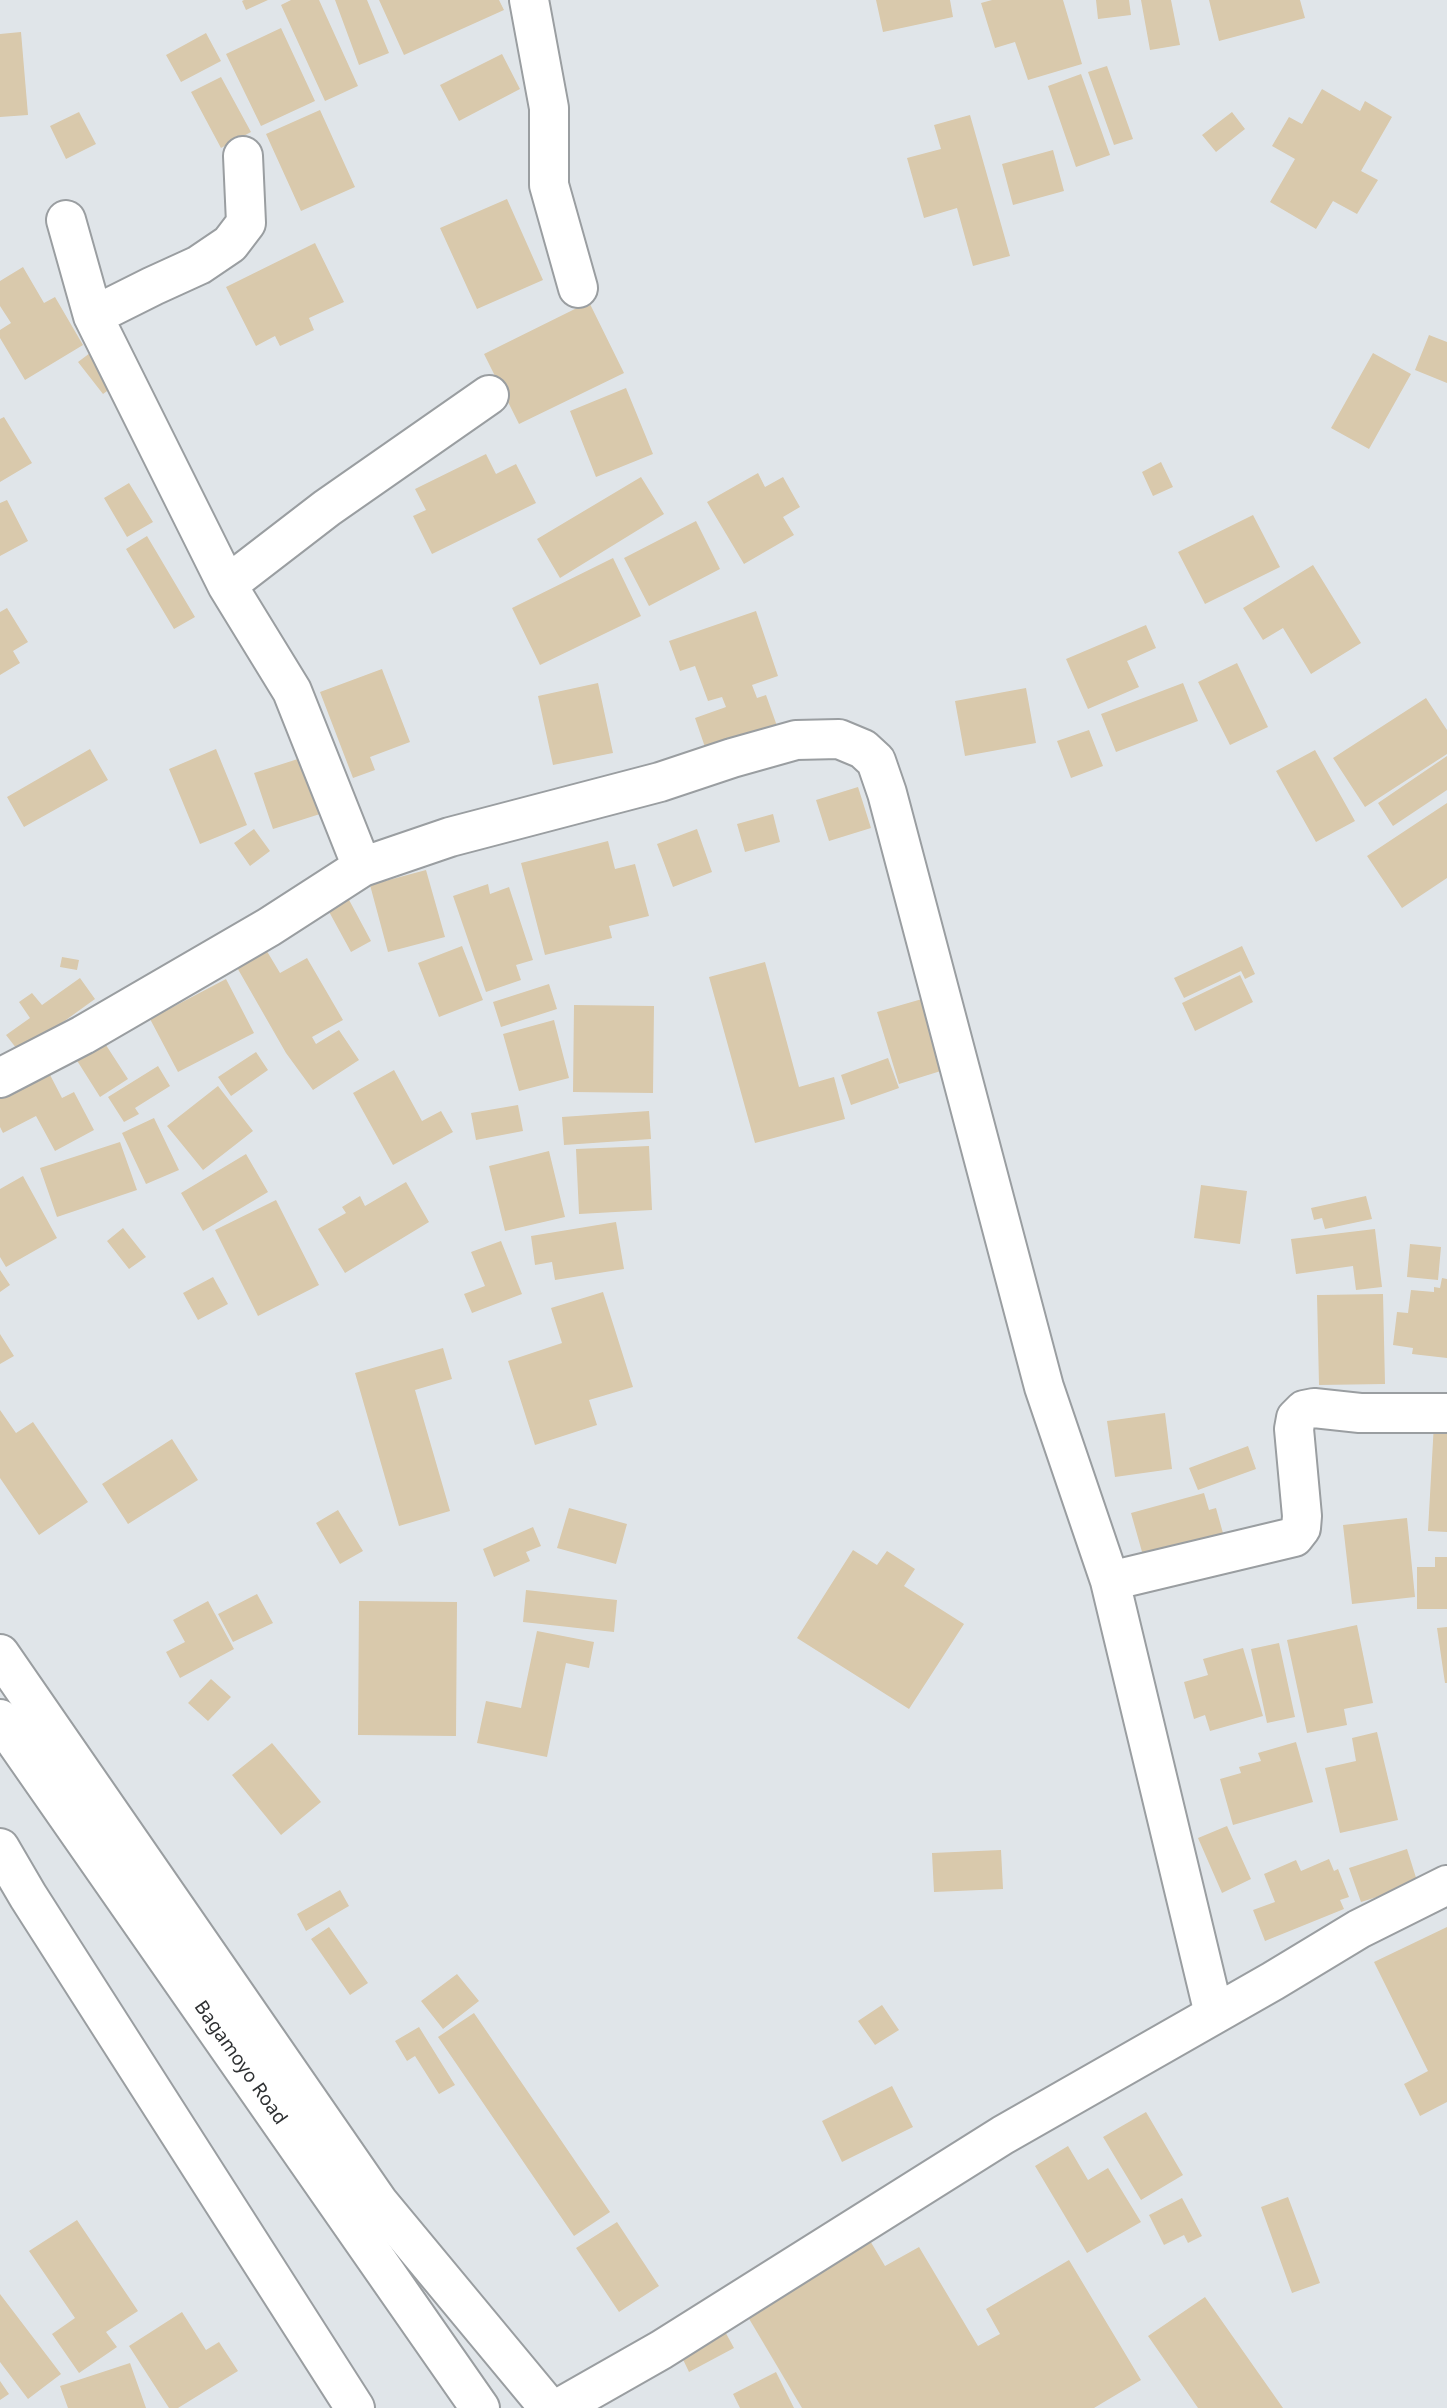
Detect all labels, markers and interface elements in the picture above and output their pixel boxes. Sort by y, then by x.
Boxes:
street label: Bagamoyo Road [189,1997,291,2129]

